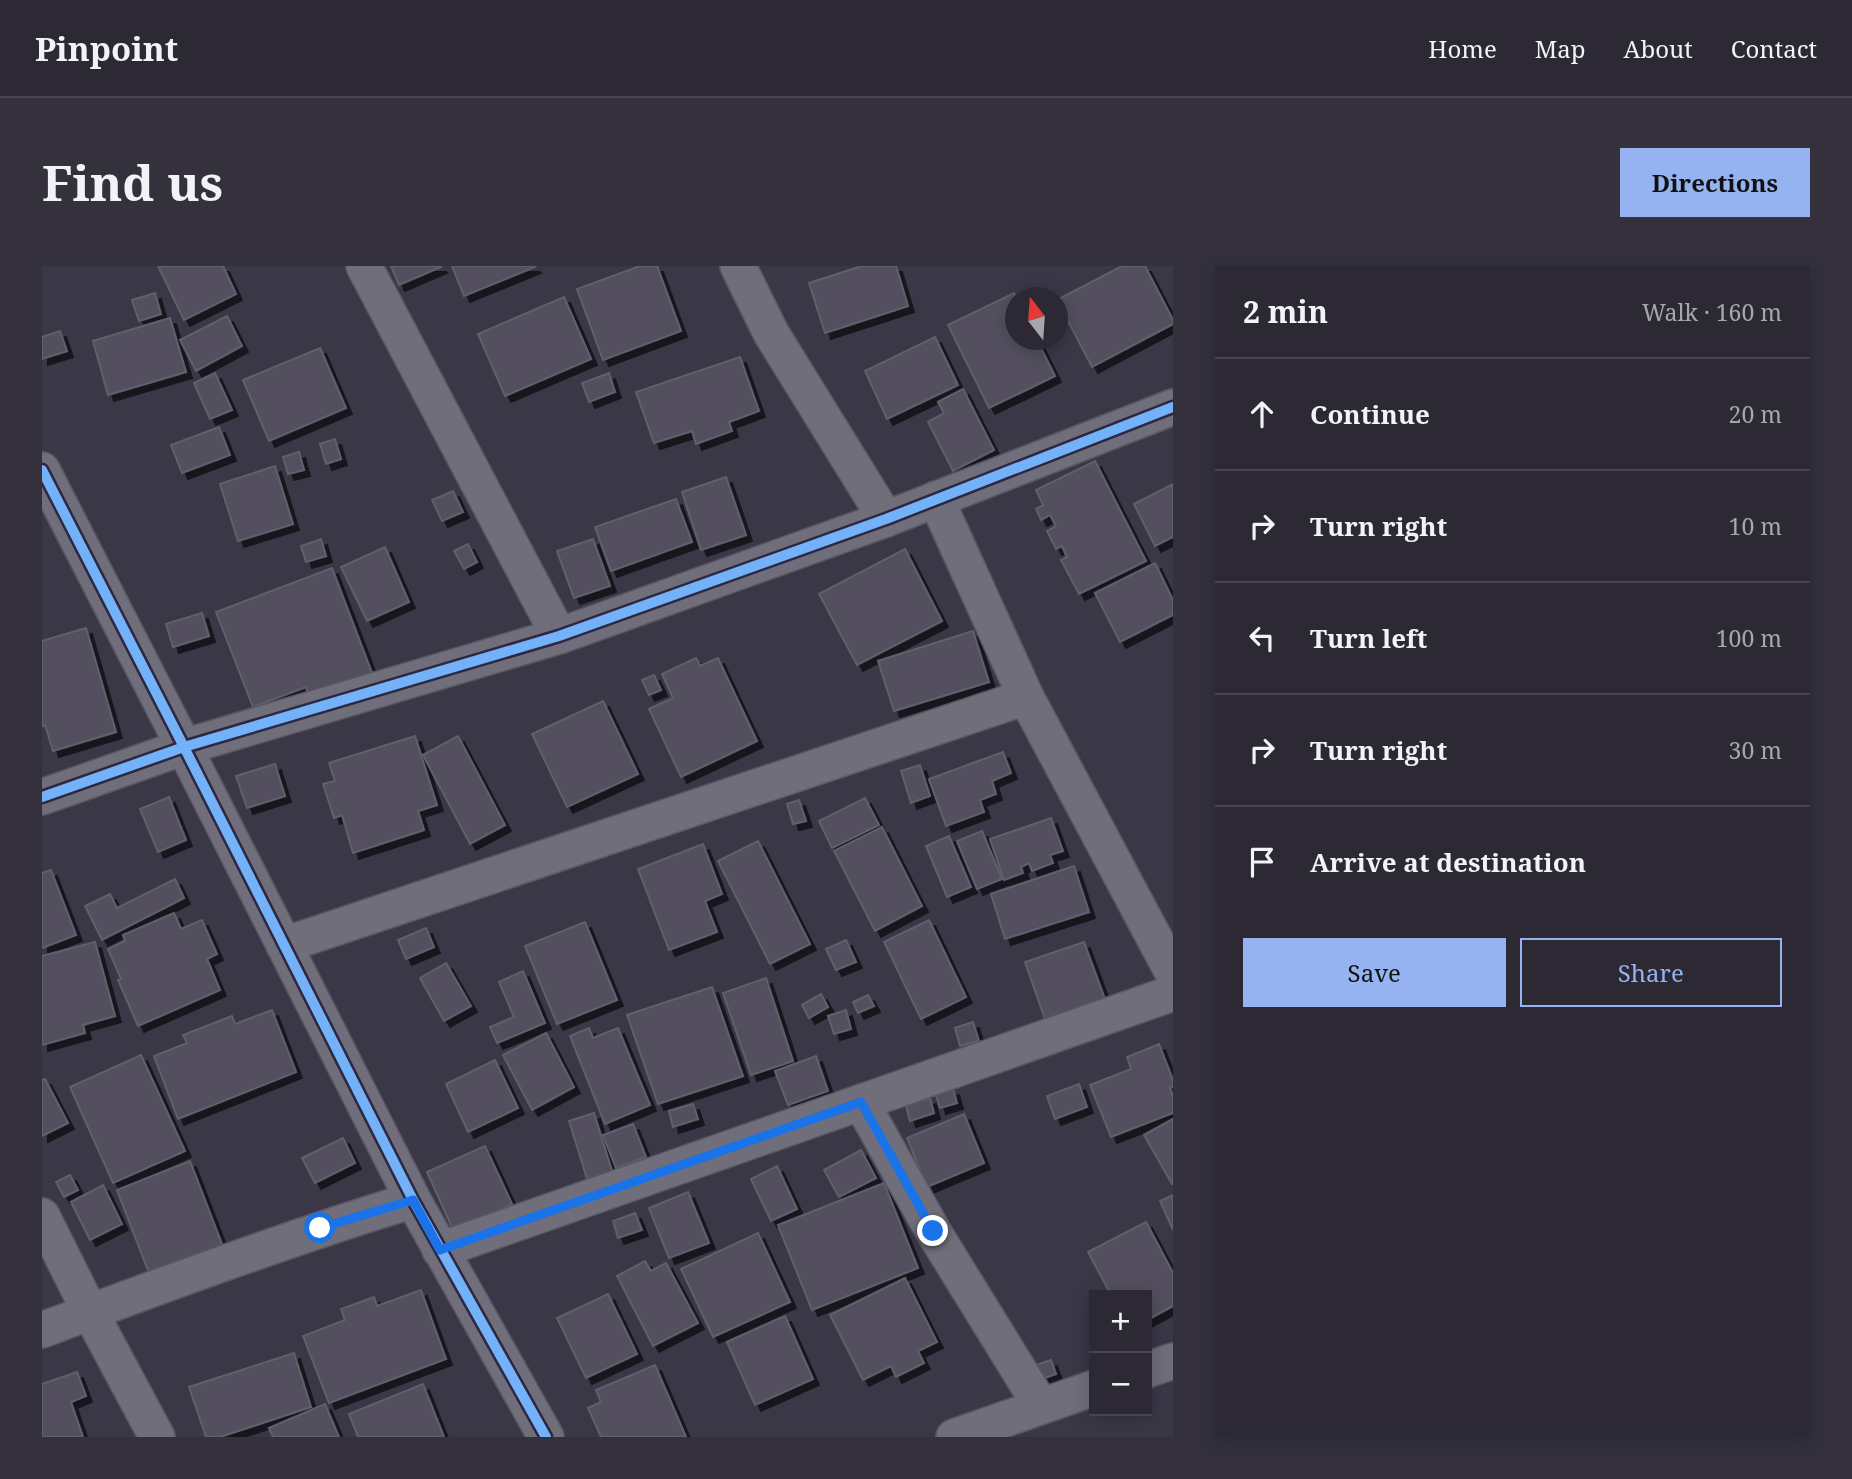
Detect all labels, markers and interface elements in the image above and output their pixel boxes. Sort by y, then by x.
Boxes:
text: Pinpoint [35,26,178,71]
text: Home [1428,32,1497,65]
text: Map [1535,32,1586,65]
text: About [1624,32,1693,65]
text: Contact [1731,32,1817,65]
button: Directions [1620,148,1810,217]
text: Find us [42,149,223,215]
north arrow [1005,287,1068,350]
text: 2 min [1243,291,1328,332]
text: Walk · 160 m [1642,296,1782,328]
icon: ahead [1243,395,1281,433]
text: Continue [1310,396,1430,432]
text: 20 m [1729,398,1782,430]
icon: right [1243,507,1281,545]
text: Turn right [1310,508,1447,544]
text: 10 m [1729,510,1782,542]
icon: left [1243,619,1281,657]
text: Turn left [1310,620,1427,656]
text: 100 m [1716,622,1782,654]
icon: right [1243,731,1281,769]
text: Turn right [1310,732,1447,768]
text: 30 m [1729,734,1782,766]
icon: arrive [1243,843,1281,881]
text: Arrive at destination [1310,844,1586,880]
button: Save [1243,938,1506,1007]
button: Share [1520,938,1782,1007]
route start [304,1212,335,1243]
route end [917,1215,948,1246]
map controls [1089,1290,1152,1416]
button: + [1089,1290,1152,1353]
button: − [1089,1353,1152,1416]

